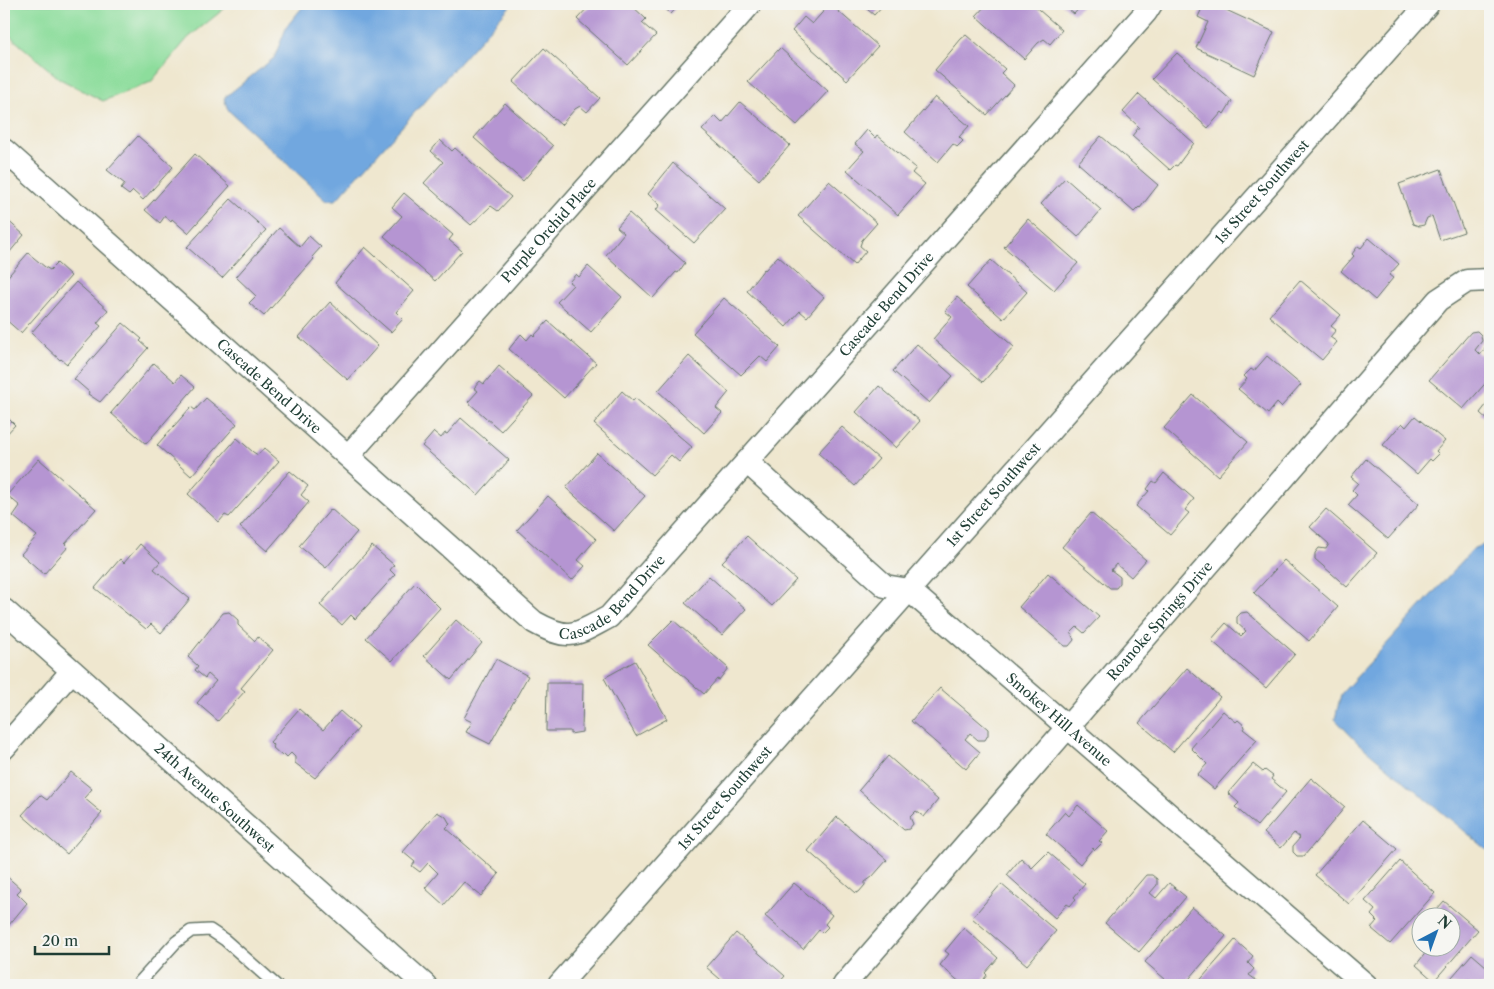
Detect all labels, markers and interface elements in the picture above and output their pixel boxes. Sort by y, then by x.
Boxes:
street label: 1st Street Southwest [1211,136,1313,247]
street label: Purple Orchid Place [497,174,600,286]
street label: Cascade Bend Drive [835,248,938,361]
street label: Cascade Bend Drive [213,335,325,438]
street label: 1st Street Southwest [942,439,1044,550]
street label: Cascade Bend Drive [558,551,669,643]
street label: Roanoke Springs Drive [1103,557,1217,684]
street label: Smokey Hill Avenue [1002,669,1116,770]
street label: 24th Avenue Southwest [151,739,279,856]
street label: 1st Street Southwest [674,742,776,854]
north arrow [1412,906,1462,956]
text: N [1434,911,1455,933]
scale bar [35,924,109,956]
text: 20 m [42,931,78,950]

